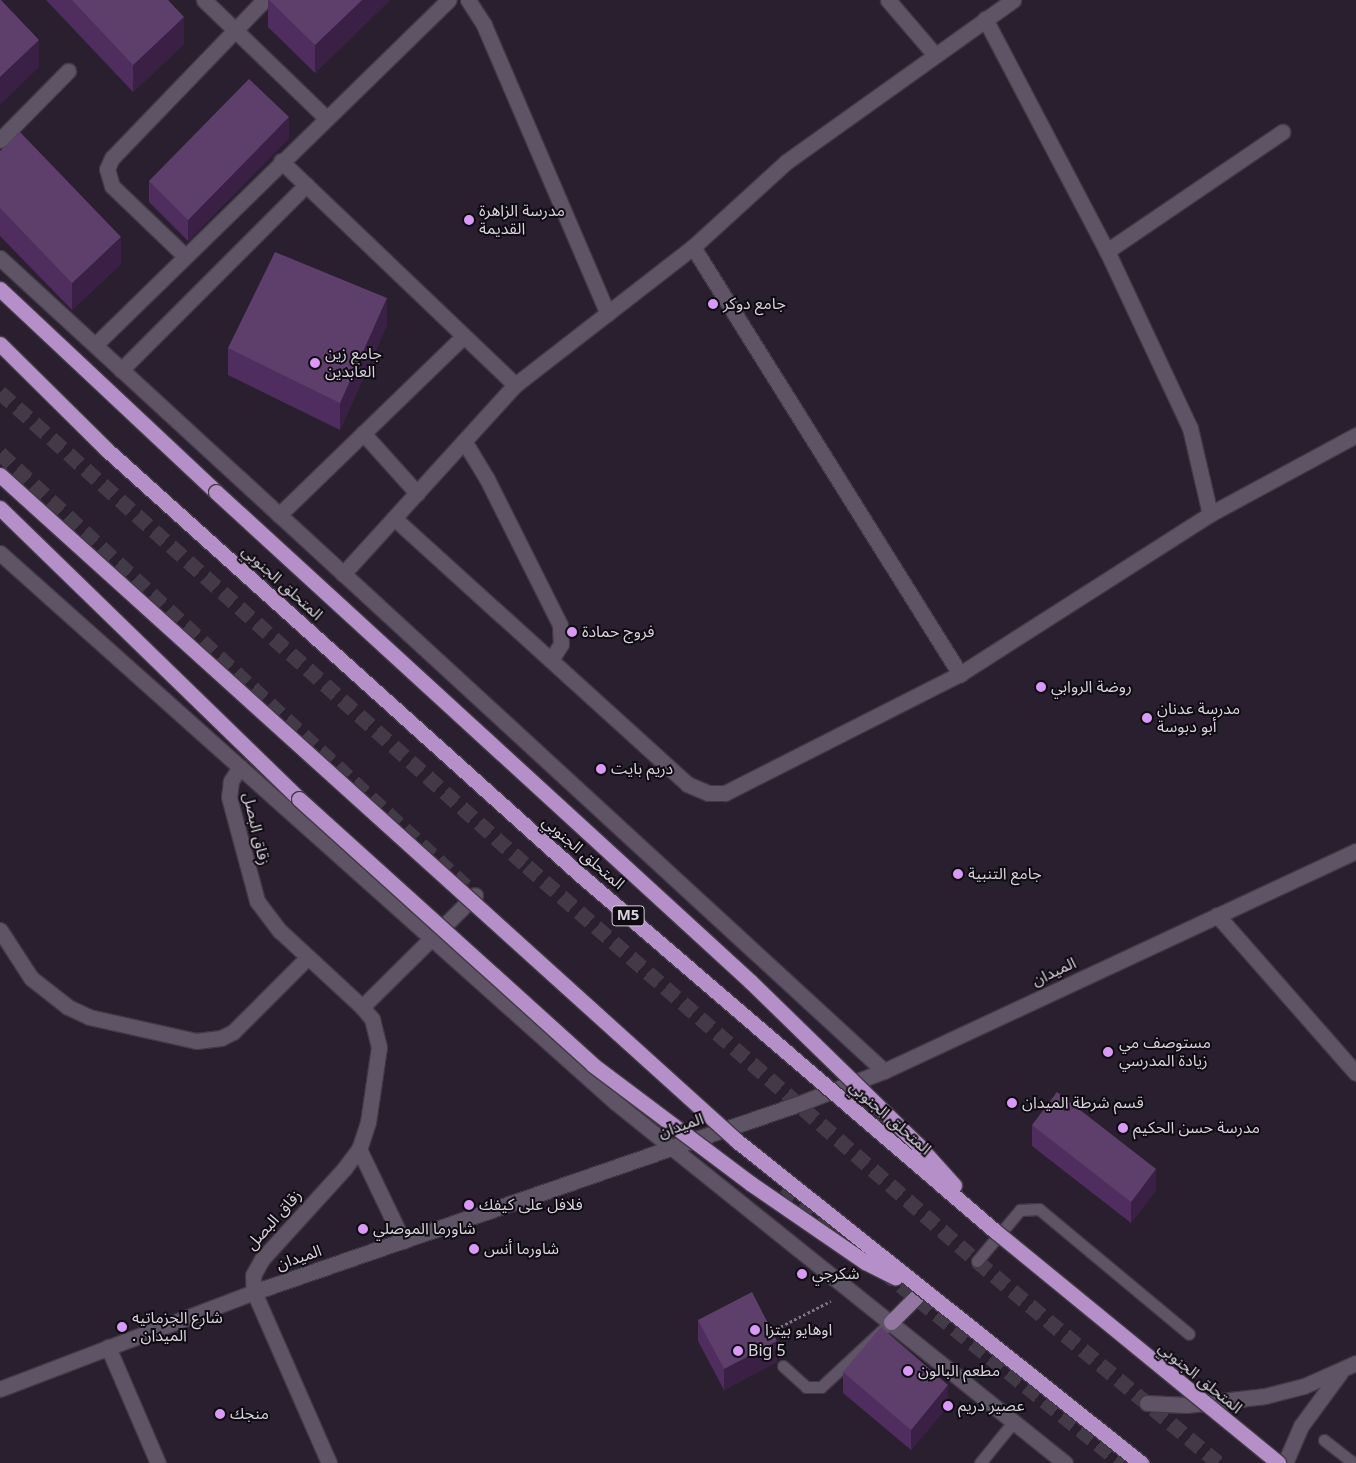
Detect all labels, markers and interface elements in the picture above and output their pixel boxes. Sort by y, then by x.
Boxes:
place label: مدرسة الزاهرة القديمة [479,201,565,239]
marker: مدرسة الزاهرة القديمة [463,214,475,226]
place label: جامع دوكر [723,294,786,314]
marker: جامع دوكر [707,298,719,310]
place label: جامع زين العابدين [325,344,382,382]
marker: جامع زين العابدين [309,357,321,369]
street label: المتحلق الجنوبي [237,542,327,624]
place label: فروج حمادة [582,622,654,642]
marker: فروج حمادة [566,626,578,638]
place label: روضة الروابي [1051,677,1132,697]
marker: روضة الروابي [1035,681,1047,693]
place label: مدرسة عدنان أبو دبوسة [1157,699,1240,737]
marker: مدرسة عدنان أبو دبوسة [1141,712,1153,724]
place label: دريم بايت [611,759,673,779]
marker: دريم بايت [595,763,607,775]
street label: زقاق البصل [238,791,274,867]
street label: المتحلق الجنوبي [538,812,628,894]
place label: جامع التنبية [968,864,1042,884]
marker: جامع التنبية [952,868,964,880]
road number: M5 [610,904,646,928]
street label: الميدان [1029,953,1079,991]
place label: مستوصف مي زيادة المدرسي [1119,1033,1211,1071]
marker: مستوصف مي زيادة المدرسي [1101,1045,1115,1059]
street label: المتحلق الجنوبي [845,1077,935,1159]
place label: قسم شرطة الميدان [1022,1093,1144,1113]
marker: قسم شرطة الميدان [1006,1097,1018,1109]
street label: الميدان [656,1109,706,1143]
place label: مدرسة حسن الحكيم [1133,1118,1260,1138]
marker: مدرسة حسن الحكيم [1117,1122,1129,1134]
street label: زقاق البصل [242,1186,306,1254]
place label: فلافل على كيفك [479,1195,583,1215]
marker: فلافل على كيفك [463,1199,475,1211]
place label: شاورما الموصلي [373,1219,476,1239]
marker: شاورما الموصلي [357,1223,369,1235]
place label: شاورما أنس [484,1239,559,1259]
street label: الميدان [274,1241,324,1275]
marker: شاورما أنس [468,1243,480,1255]
place label: شكرجي [812,1264,860,1284]
marker: شكرجي [796,1268,808,1280]
place label: شارع الجزماتيه . الميدان [132,1308,223,1346]
place label: اوهايو بيتزا [765,1320,832,1340]
marker: شارع الجزماتيه . الميدان [116,1321,128,1333]
marker: اوهايو بيتزا [749,1324,761,1336]
street label: المتحلق الجنوبي [1154,1338,1246,1418]
place label: Big 5 [748,1341,786,1361]
marker: Big 5 [732,1345,744,1357]
place label: مطعم البالون [918,1361,1000,1381]
marker: مطعم البالون [902,1365,914,1377]
place label: عصير دريم [958,1396,1024,1416]
marker: عصير دريم [942,1400,954,1412]
place label: منجك [230,1404,269,1424]
marker: منجك [214,1408,226,1420]

